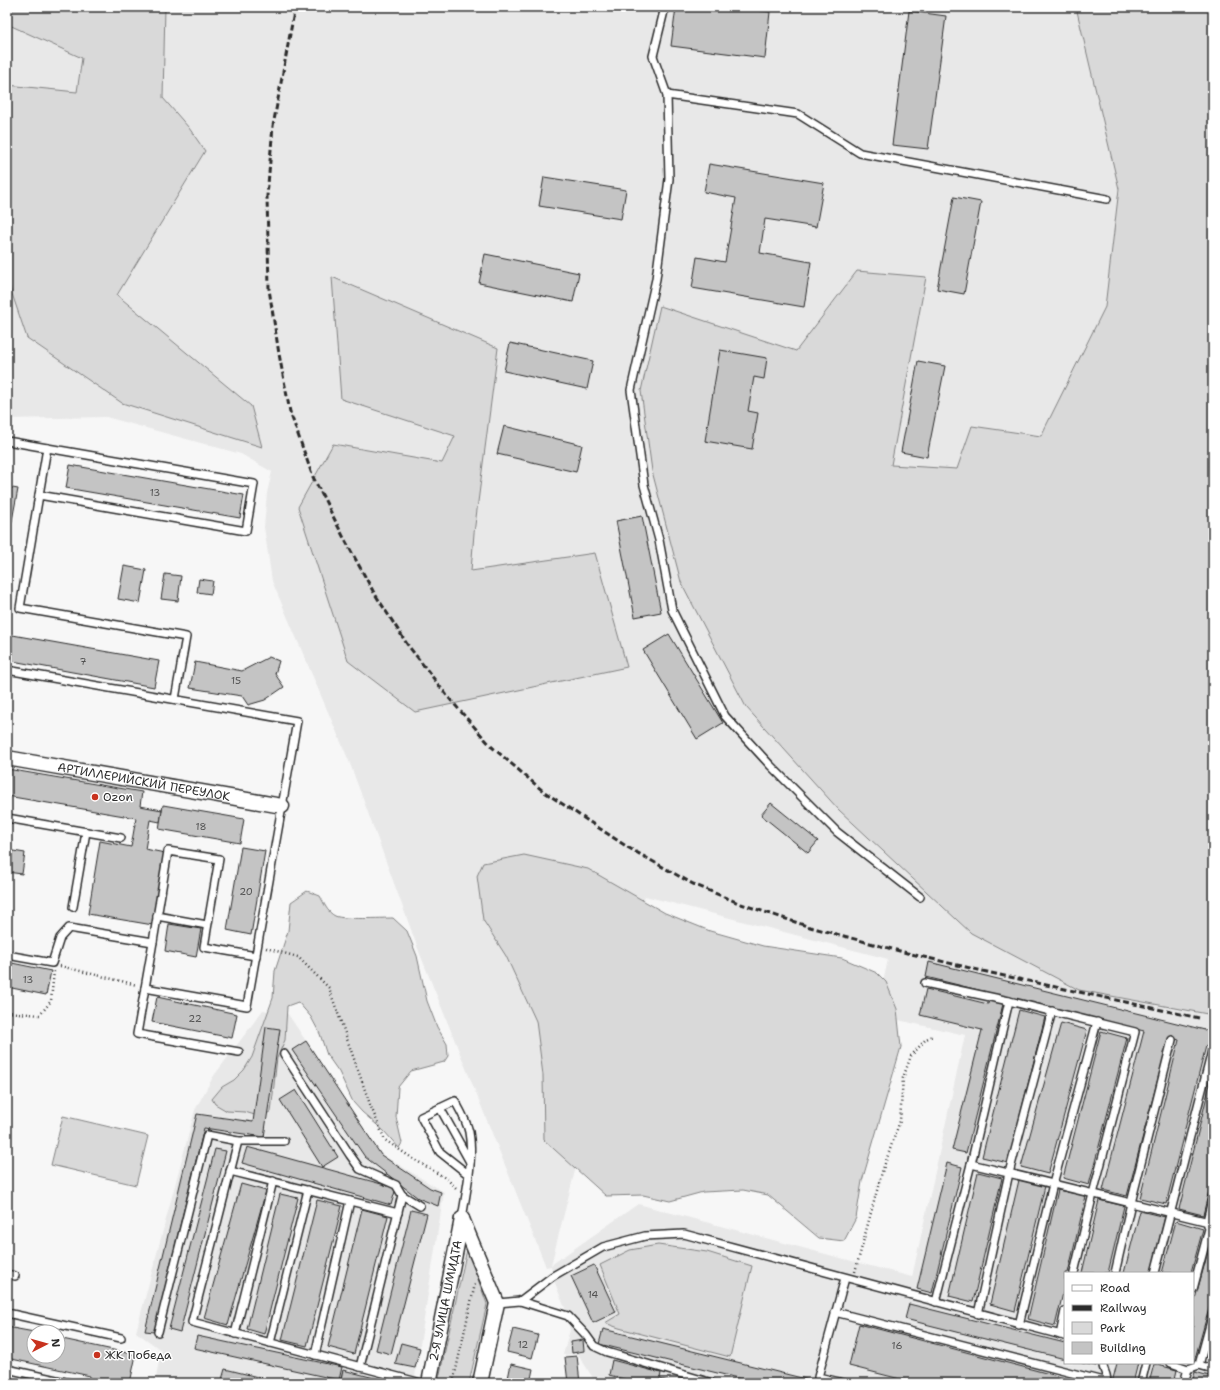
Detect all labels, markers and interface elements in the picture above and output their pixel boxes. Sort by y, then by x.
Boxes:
house number: 13 [150,486,160,499]
house number: 7 [80,655,87,668]
house number: 15 [231,674,241,687]
street label: АРТИЛЛЕРИЙСКИЙ ПЕРЕУЛОК [56,759,232,805]
place label: Ozon [103,789,133,805]
marker: Ozon [90,792,100,802]
house number: 18 [195,820,207,833]
house number: 20 [239,885,253,898]
house number: 13 [23,973,33,986]
house number: 22 [188,1012,202,1025]
street label: 2-Я УЛИЦА ШМИДТА [426,1238,466,1363]
legend [1064,1272,1194,1364]
text: Road [1100,1280,1131,1296]
house number: 14 [588,1288,598,1301]
text: Railway [1100,1300,1147,1316]
text: Park [1100,1320,1126,1336]
north arrow [26,1324,66,1364]
text: N [48,1338,63,1348]
house number: 12 [518,1338,528,1351]
house number: 16 [892,1339,902,1352]
text: Building [1100,1340,1146,1356]
place label: ЖК Победа [105,1347,172,1363]
marker: ЖК Победа [92,1350,102,1360]

